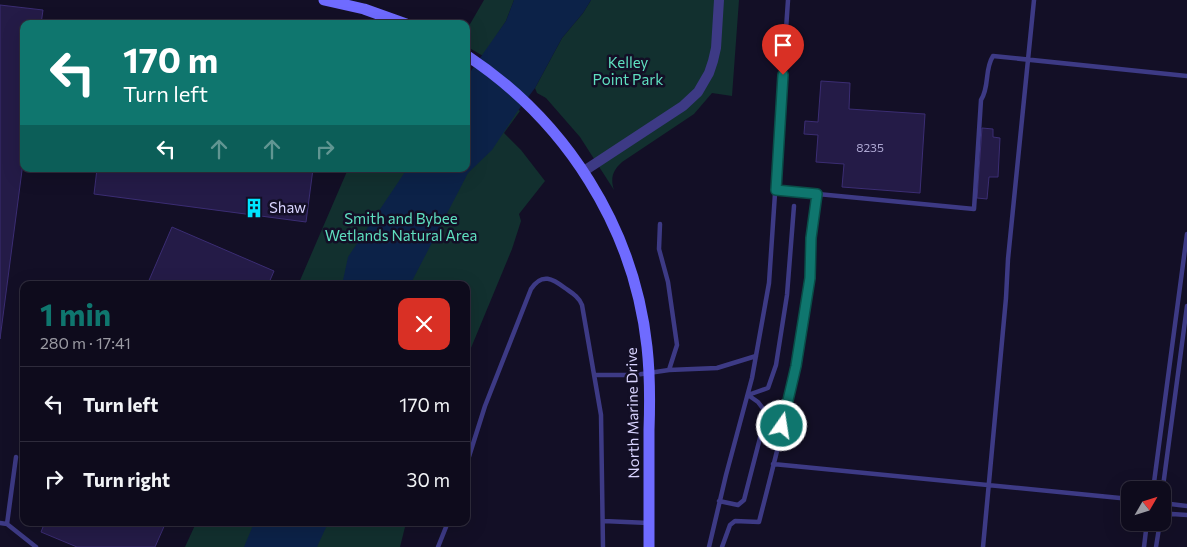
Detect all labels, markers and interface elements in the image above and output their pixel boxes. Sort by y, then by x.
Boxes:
pin [762,24,804,75]
icon: arrive [769,31,797,59]
text: 170 m [123,37,218,80]
icon: left [40,40,105,105]
park label: Kelley Point Park [593,53,663,88]
text: Turn left [123,80,208,107]
icon: left [152,135,180,163]
icon: ahead [205,135,233,163]
icon: ahead [258,135,286,163]
icon: right [311,135,339,163]
house number: 8235 [856,140,884,154]
building icon: Shaw [243,197,265,219]
place label: Shaw [269,198,306,216]
park label: Smith and Bybee Wetlands Natural Area [325,209,477,244]
text: 1 min [40,295,111,332]
button: close [398,298,450,350]
text: 280 m · 17:41 [40,333,131,352]
street label: North Marine Drive [622,347,642,479]
icon: left [40,390,68,418]
text: Turn left [83,393,158,416]
text: 170 m [399,393,450,416]
position arrow [755,399,807,451]
icon: right [40,465,68,493]
text: Turn right [83,468,170,491]
text: 30 m [407,468,450,491]
north arrow [1121,481,1171,531]
map controls [1121,481,1171,531]

